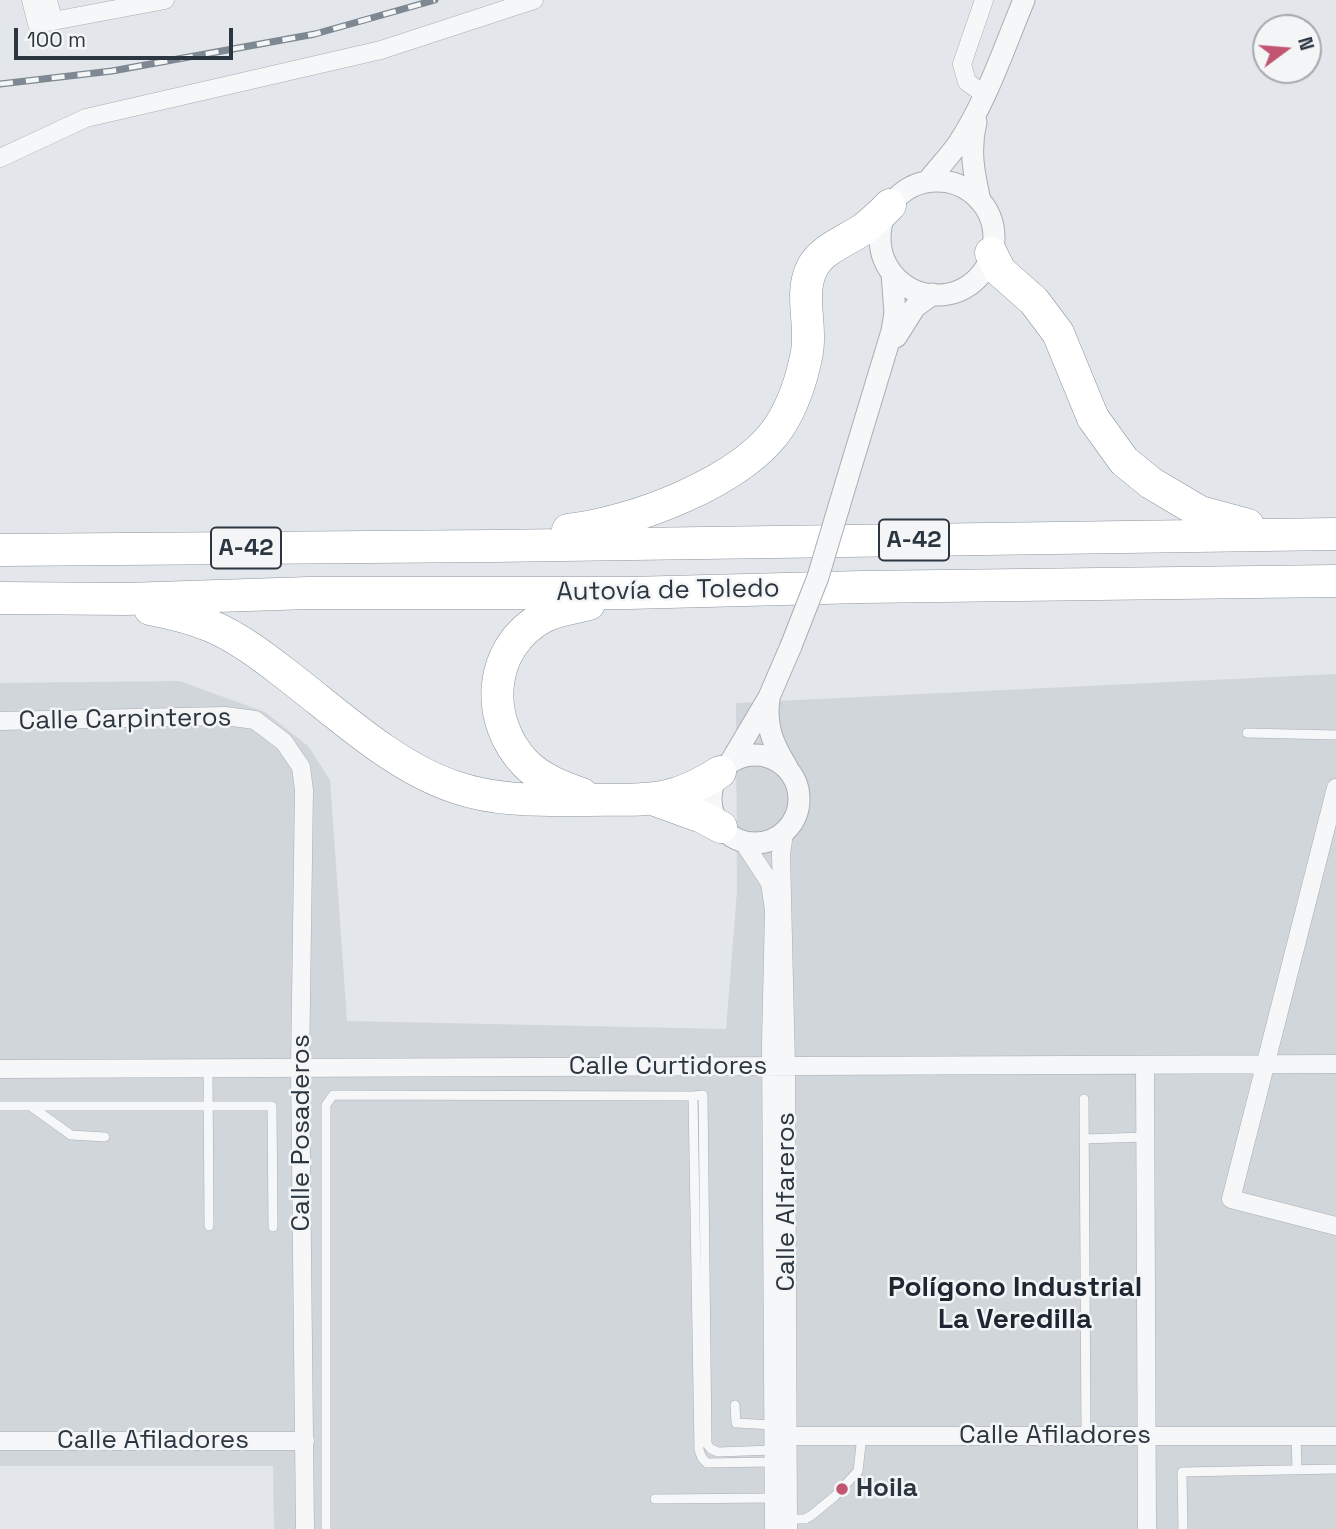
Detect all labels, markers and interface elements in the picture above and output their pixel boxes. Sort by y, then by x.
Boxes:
scale bar [18,14,236,58]
north arrow [1252,14,1322,84]
text: 100 m [27,26,86,53]
text: N [1292,34,1320,53]
road number: A-42 [879,520,949,560]
road number: A-42 [211,528,281,568]
street label: Autovía de Toledo [556,573,780,609]
street label: Calle Carpinteros [18,703,232,737]
street label: Calle Posaderos [286,1034,318,1232]
street label: Calle Curtidores [569,1051,767,1083]
street label: Calle Alfareros [771,1112,803,1292]
district label: Polígono Industrial La Veredilla [888,1271,1142,1337]
street label: Calle Afiladores [959,1420,1151,1452]
street label: Calle Afiladores [57,1425,249,1457]
place label: Hoila [856,1473,918,1505]
marker: Hoila [834,1481,850,1497]

